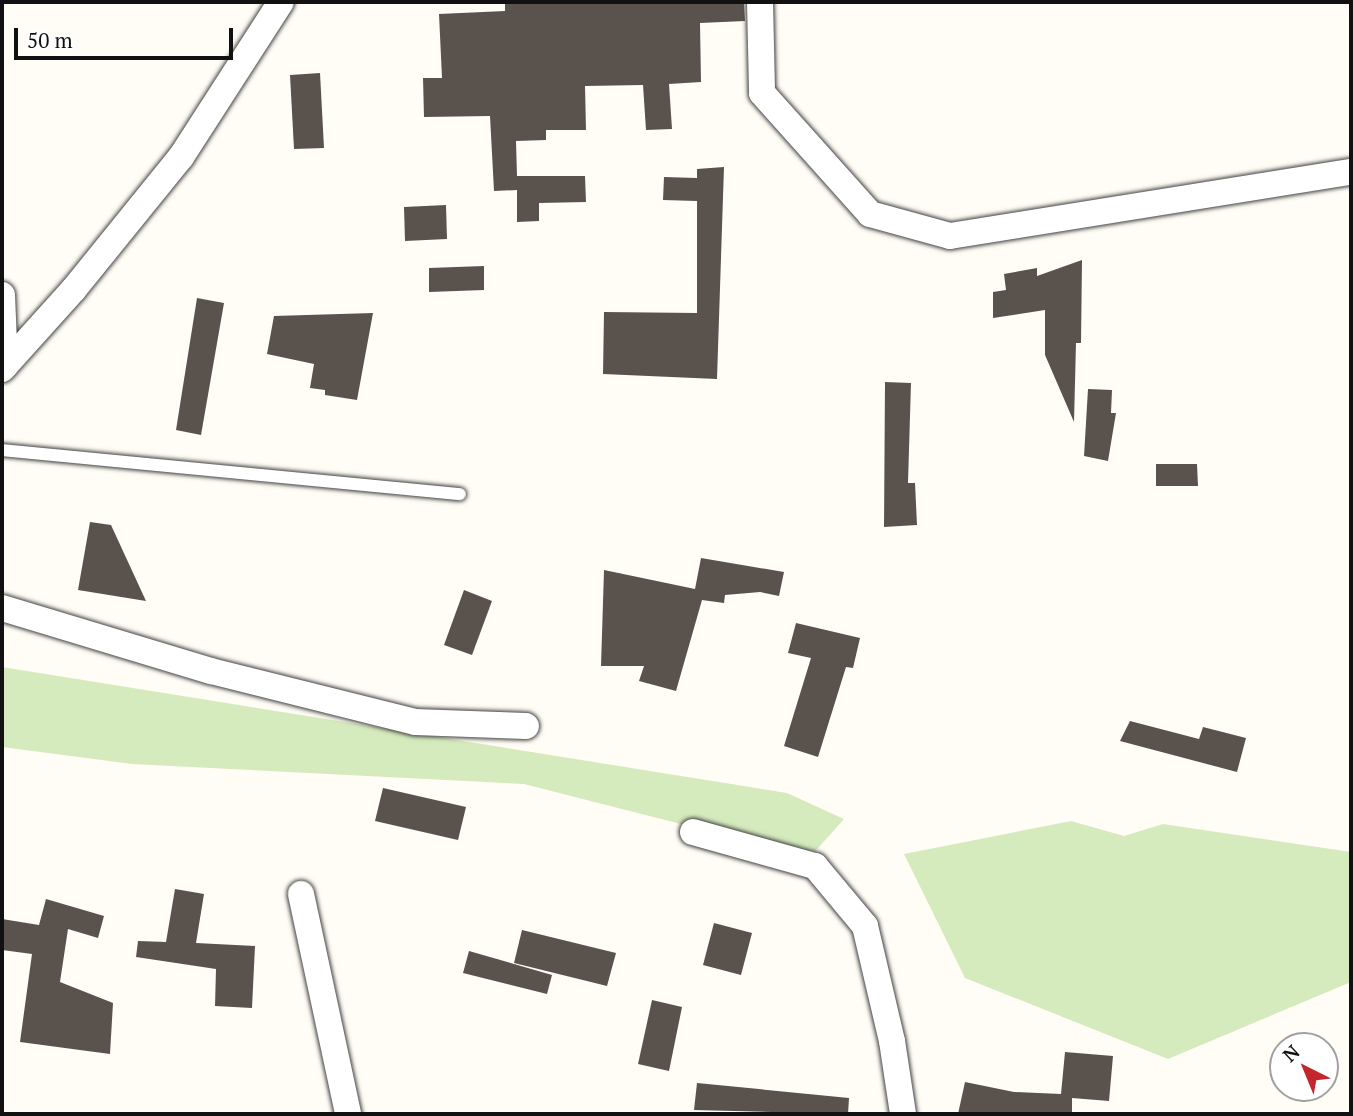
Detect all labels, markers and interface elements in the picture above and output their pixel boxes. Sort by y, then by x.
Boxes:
scale bar [18,14,236,58]
text: 50 m [27,26,73,54]
north arrow [1269,1032,1339,1102]
text: N [1277,1039,1304,1067]

